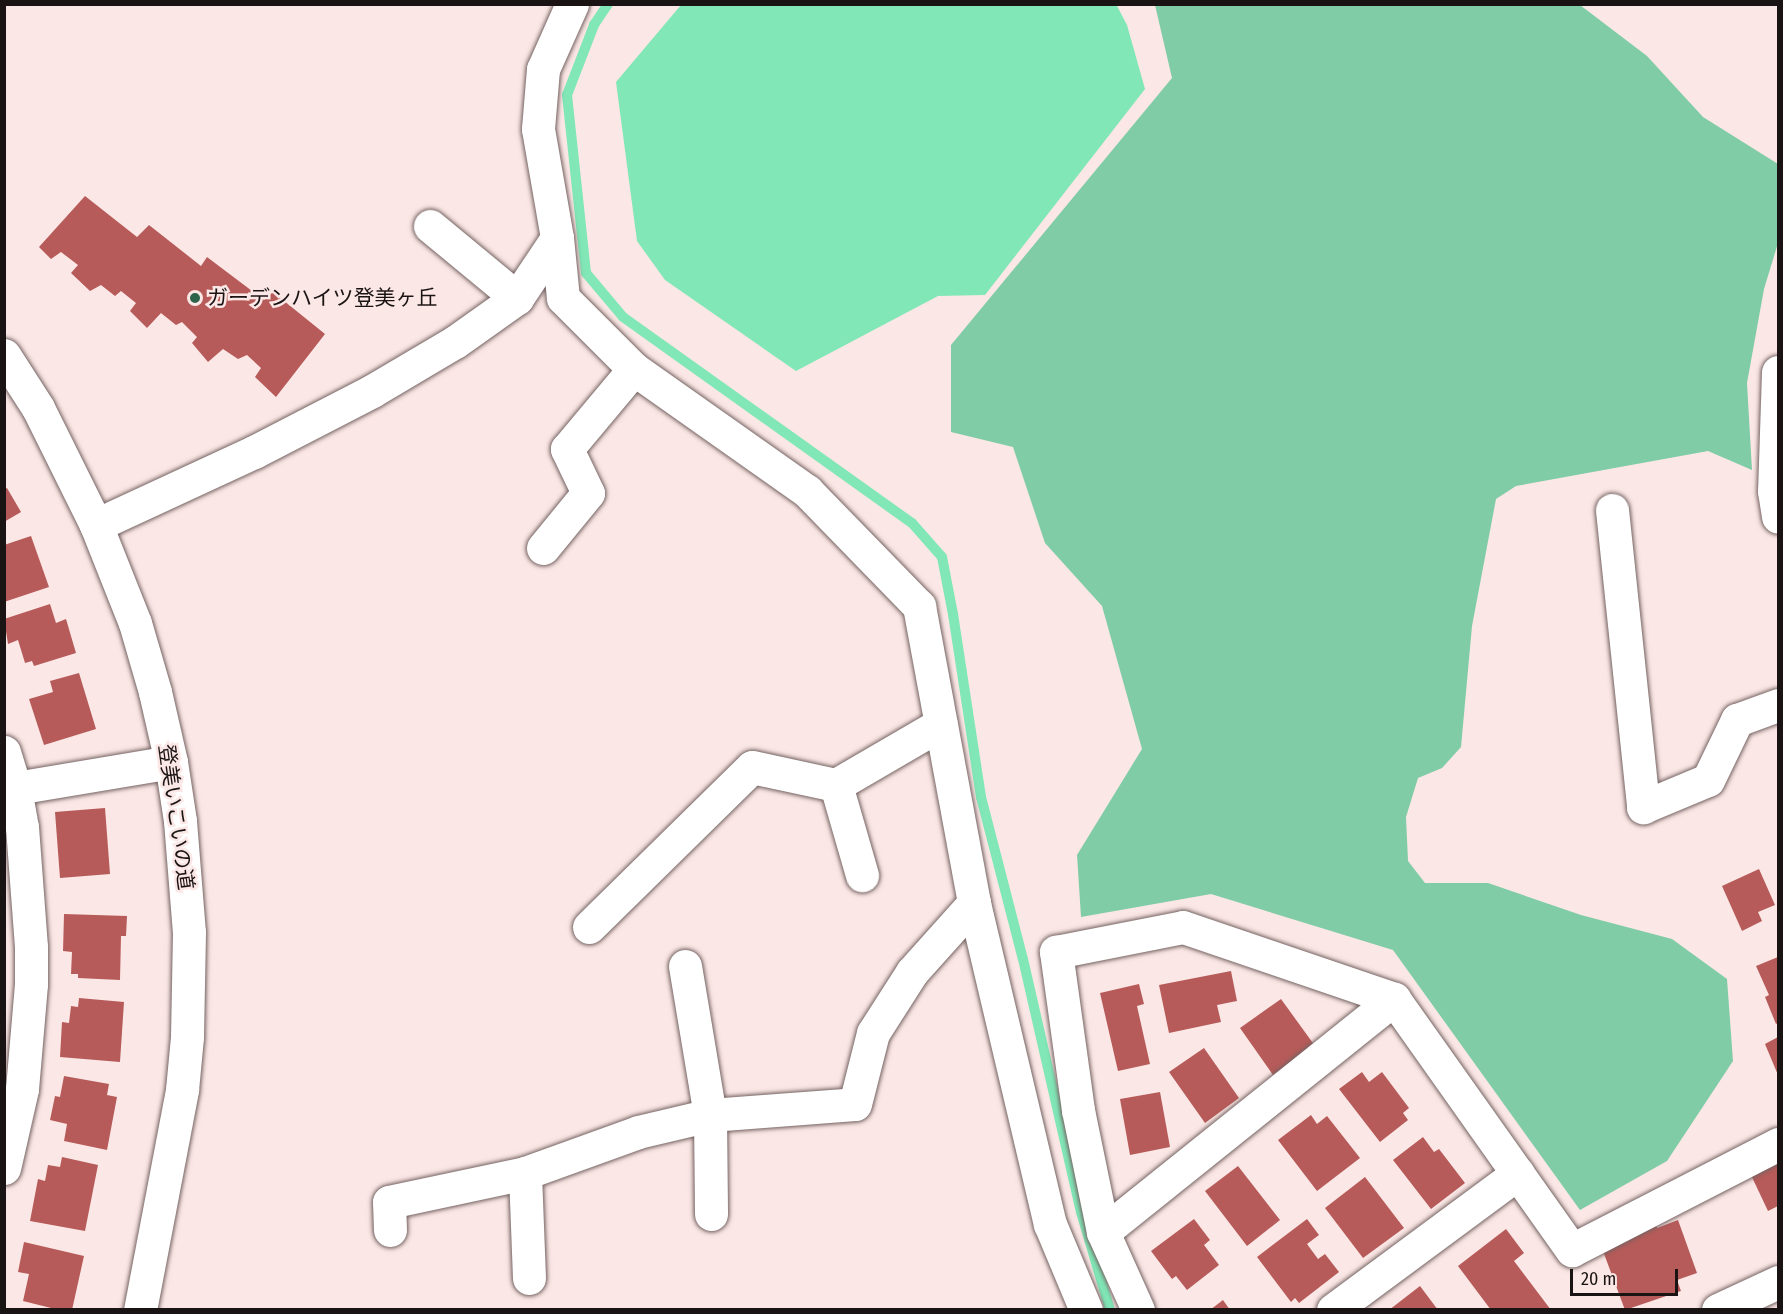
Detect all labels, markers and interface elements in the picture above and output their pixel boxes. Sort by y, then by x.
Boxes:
place label: ガーデンハイツ登美ヶ丘 [207,285,438,311]
marker: ガーデンハイツ登美ヶ丘 [188,291,202,305]
street label: 登美いこいの道 [153,742,199,892]
scale bar [1573,1257,1681,1295]
text: 20 m [1581,1268,1616,1290]

